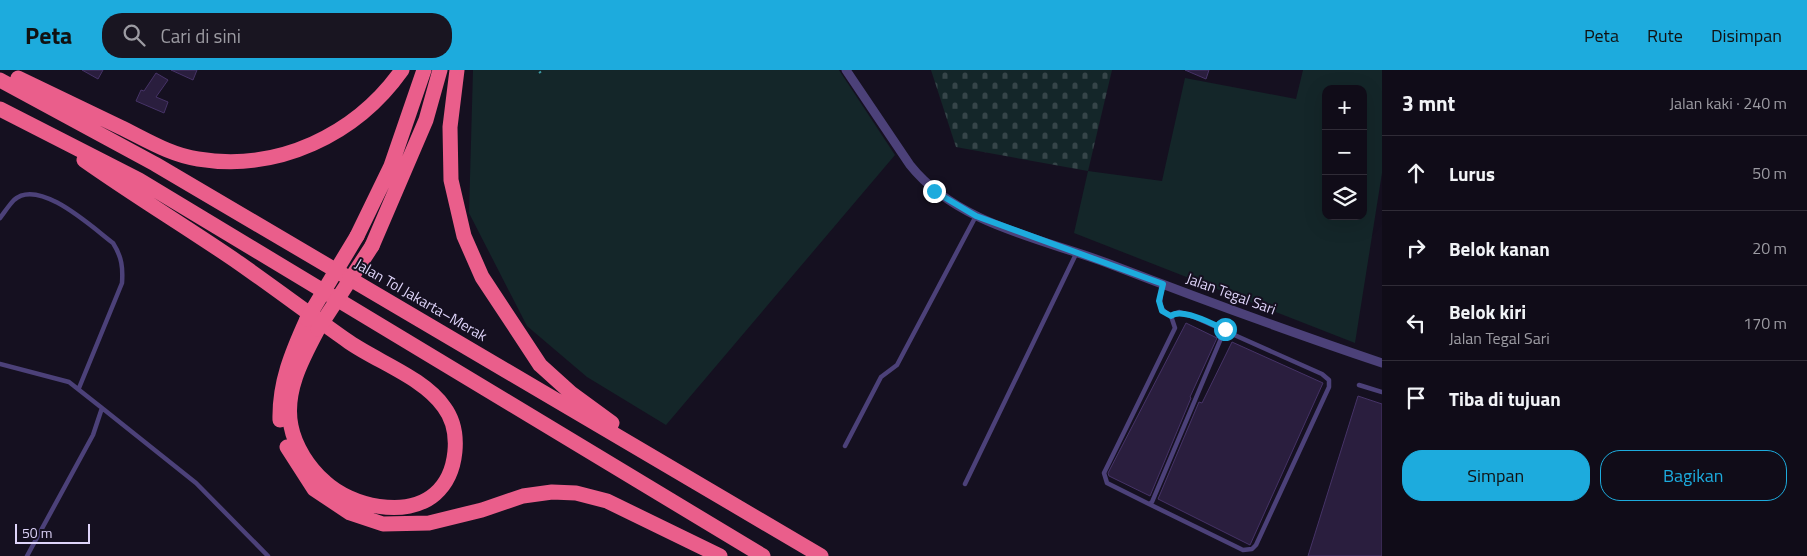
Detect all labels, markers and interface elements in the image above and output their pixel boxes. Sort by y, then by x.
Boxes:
search box [102,13,452,58]
text: Peta [25,17,72,53]
icon: search [120,21,148,49]
text: Cari di sini [160,21,241,50]
text: Peta [1584,22,1619,49]
text: Rute [1647,22,1683,49]
text: Disimpan [1711,22,1782,49]
map controls [1322,85,1367,220]
button: + [1322,85,1367,130]
text: 3 mnt [1402,87,1455,119]
text: Jalan kaki · 240 m [1669,91,1787,115]
button: − [1322,130,1367,175]
icon: ahead [1402,159,1430,187]
text: Lurus [1449,159,1495,188]
text: 50 m [1752,161,1787,185]
button: layers [1322,175,1367,220]
route end [923,180,946,203]
icon: right [1402,234,1430,262]
text: Belok kanan [1449,234,1550,263]
text: 20 m [1752,236,1787,260]
street label: Jalan Tol Jakarta–Merak [351,252,492,347]
street label: Jalan Tegal Sari [1183,267,1279,320]
text: Belok kiri [1449,297,1526,326]
icon: left [1402,309,1430,337]
text: 170 m [1743,311,1787,335]
route start [1214,318,1237,341]
text: Jalan Tegal Sari [1449,326,1550,350]
icon: arrive [1402,384,1430,412]
text: Tiba di tujuan [1449,384,1561,413]
button: Simpan [1402,450,1590,501]
button: Bagikan [1600,450,1787,501]
scale bar [15,521,90,544]
text: 50 m [22,522,52,543]

